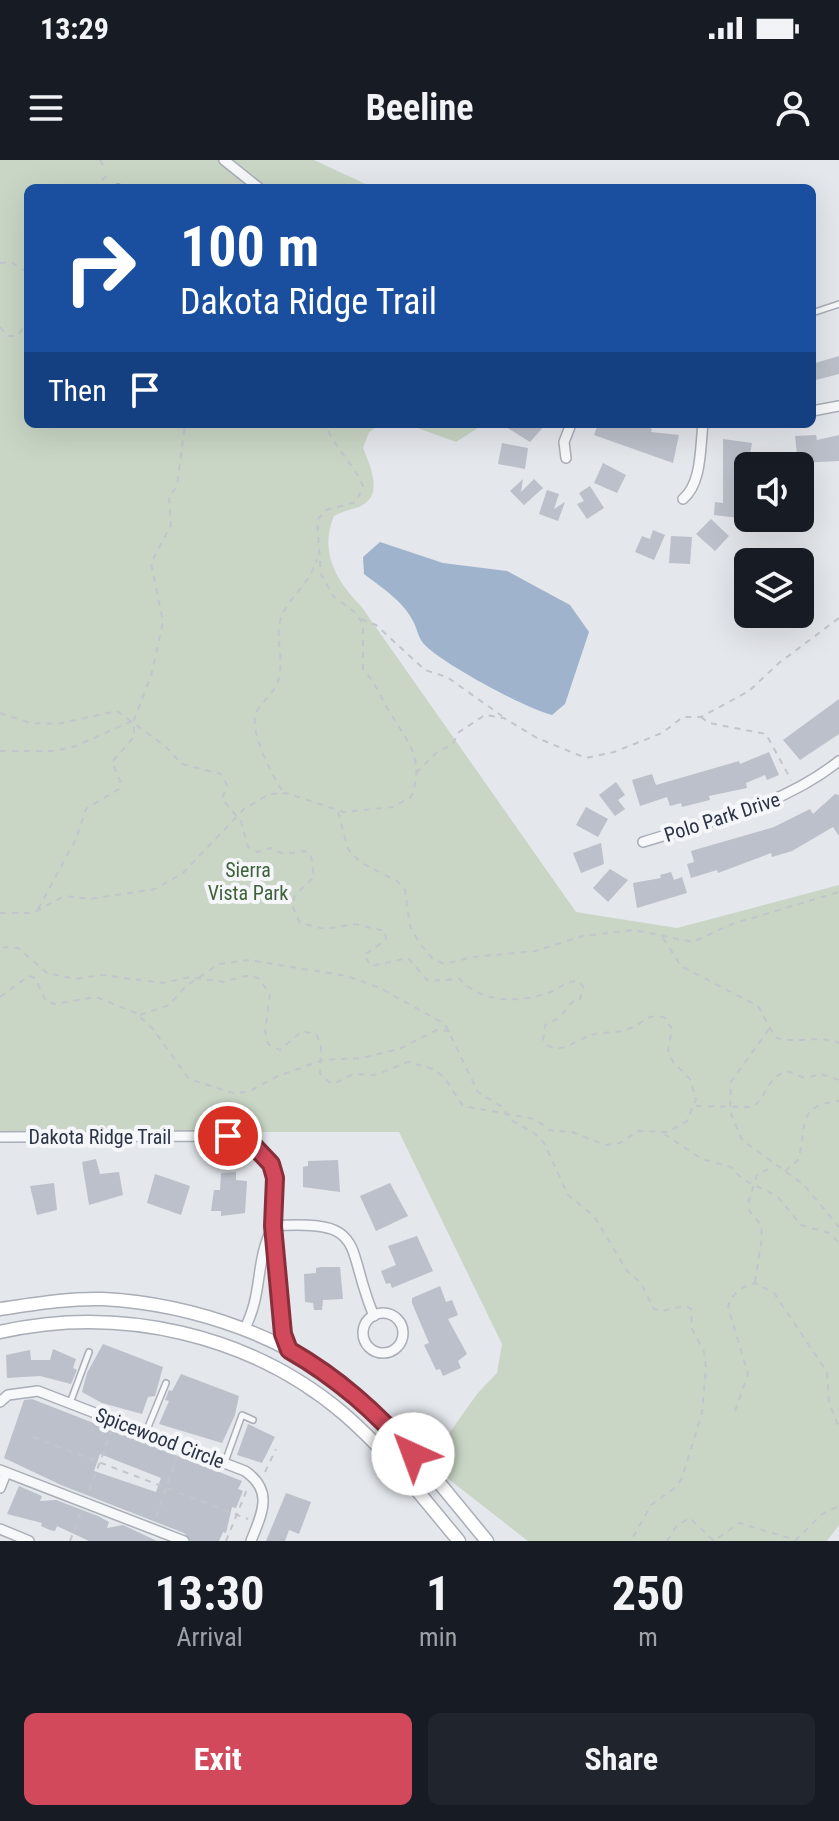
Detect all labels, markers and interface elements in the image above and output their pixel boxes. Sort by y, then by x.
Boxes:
text: 13:29 [40,11,109,46]
icon: menu [24,86,68,130]
icon: person [771,86,815,130]
text: Beeline [366,87,473,129]
text: 100 m [180,214,319,280]
icon: right [48,216,152,320]
text: Dakota Ridge Trail [180,281,437,323]
icon: arrive [123,368,167,412]
text: Then [48,373,107,408]
map controls [734,452,814,628]
button: sound [734,452,814,532]
button: layers [734,548,814,628]
street label: Polo Park Drive [661,787,783,847]
park label: Sierra Vista Park [208,858,288,905]
pin [194,1102,262,1170]
icon: arrive [206,1114,250,1158]
street label: Dakota Ridge Trail [29,1125,171,1149]
street label: Spicewood Circle [92,1402,228,1474]
position arrow [371,1412,455,1496]
text: 13:30 [154,1565,265,1622]
text: 1 [426,1565,450,1622]
text: 250 [612,1565,684,1622]
text: Arrival [176,1622,243,1652]
text: min [419,1622,457,1652]
text: m [638,1622,658,1652]
button: Exit [24,1713,412,1805]
button: Share [428,1713,815,1805]

